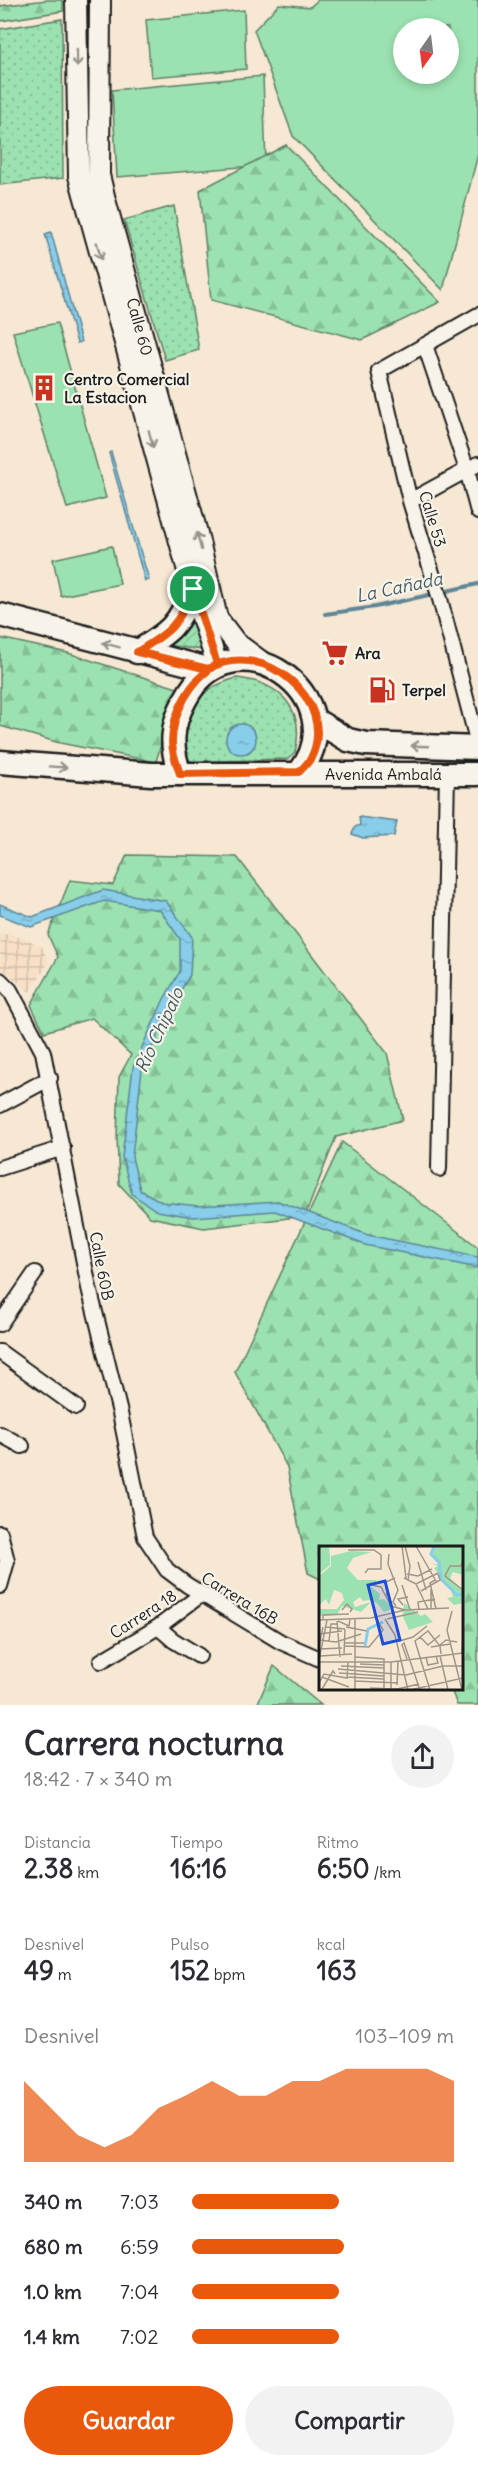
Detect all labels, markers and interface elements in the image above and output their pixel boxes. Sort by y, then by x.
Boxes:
north arrow [393,18,459,84]
map controls [393,18,459,84]
one-way arrow [71,48,83,68]
one-way arrow [94,241,106,260]
street label: Calle 60 [122,295,157,358]
place label: Centro Comercial La Estacion [64,369,189,407]
building icon: Centro Comercial La Estacion [29,373,59,403]
one-way arrow [146,429,157,448]
street label: Calle 53 [415,489,451,549]
one-way arrow [192,532,204,551]
pin [167,563,218,614]
water label: La Cañada [354,566,446,607]
icon: arrive [176,572,209,605]
one-way arrow [101,638,120,650]
supermarket icon: Ara [320,638,350,668]
place label: Ara [355,643,381,663]
fuel station icon: Terpel [367,675,397,705]
place label: Terpel [402,680,446,701]
one-way arrow [410,740,430,752]
one-way arrow [48,762,68,773]
street label: Avenida Ambalá [325,764,442,784]
water label: Río Chipalo [129,983,189,1076]
street label: Calle 60B [86,1230,118,1302]
inset map [319,1546,463,1690]
street label: Carrera 16B [198,1567,282,1629]
street label: Carrera 18 [106,1585,180,1643]
text: Carrera nocturna [24,1722,284,1764]
button: share [391,1725,454,1788]
text: 18:42 · 7 × 340 m [24,1766,172,1791]
text: Distancia [24,1832,91,1852]
text: Tiempo [170,1832,223,1852]
text: Ritmo [317,1832,359,1852]
text: 2.38 [24,1852,73,1885]
text: 16:16 [170,1852,227,1885]
text: 6:50 [317,1852,370,1885]
text: km [73,1862,99,1882]
text: /km [370,1862,401,1882]
text: Desnivel [24,1934,84,1954]
text: Pulso [170,1934,209,1954]
text: kcal [317,1934,345,1954]
text: 49 [24,1954,54,1987]
text: 152 [170,1954,210,1987]
text: 163 [317,1954,357,1987]
text: m [54,1964,72,1984]
text: bpm [210,1964,246,1984]
text: Desnivel [24,2023,99,2048]
text: 103–109 m [355,2023,454,2048]
text: 340 m [24,2189,82,2214]
text: 7:03 [120,2189,159,2214]
text: 680 m [24,2234,83,2259]
text: 6:59 [120,2234,159,2259]
text: 1.0 km [24,2279,82,2304]
text: 7:04 [120,2279,159,2304]
text: 1.4 km [24,2324,80,2349]
text: 7:02 [120,2324,158,2349]
button: Guardar [24,2386,233,2455]
button: Compartir [245,2386,454,2455]

